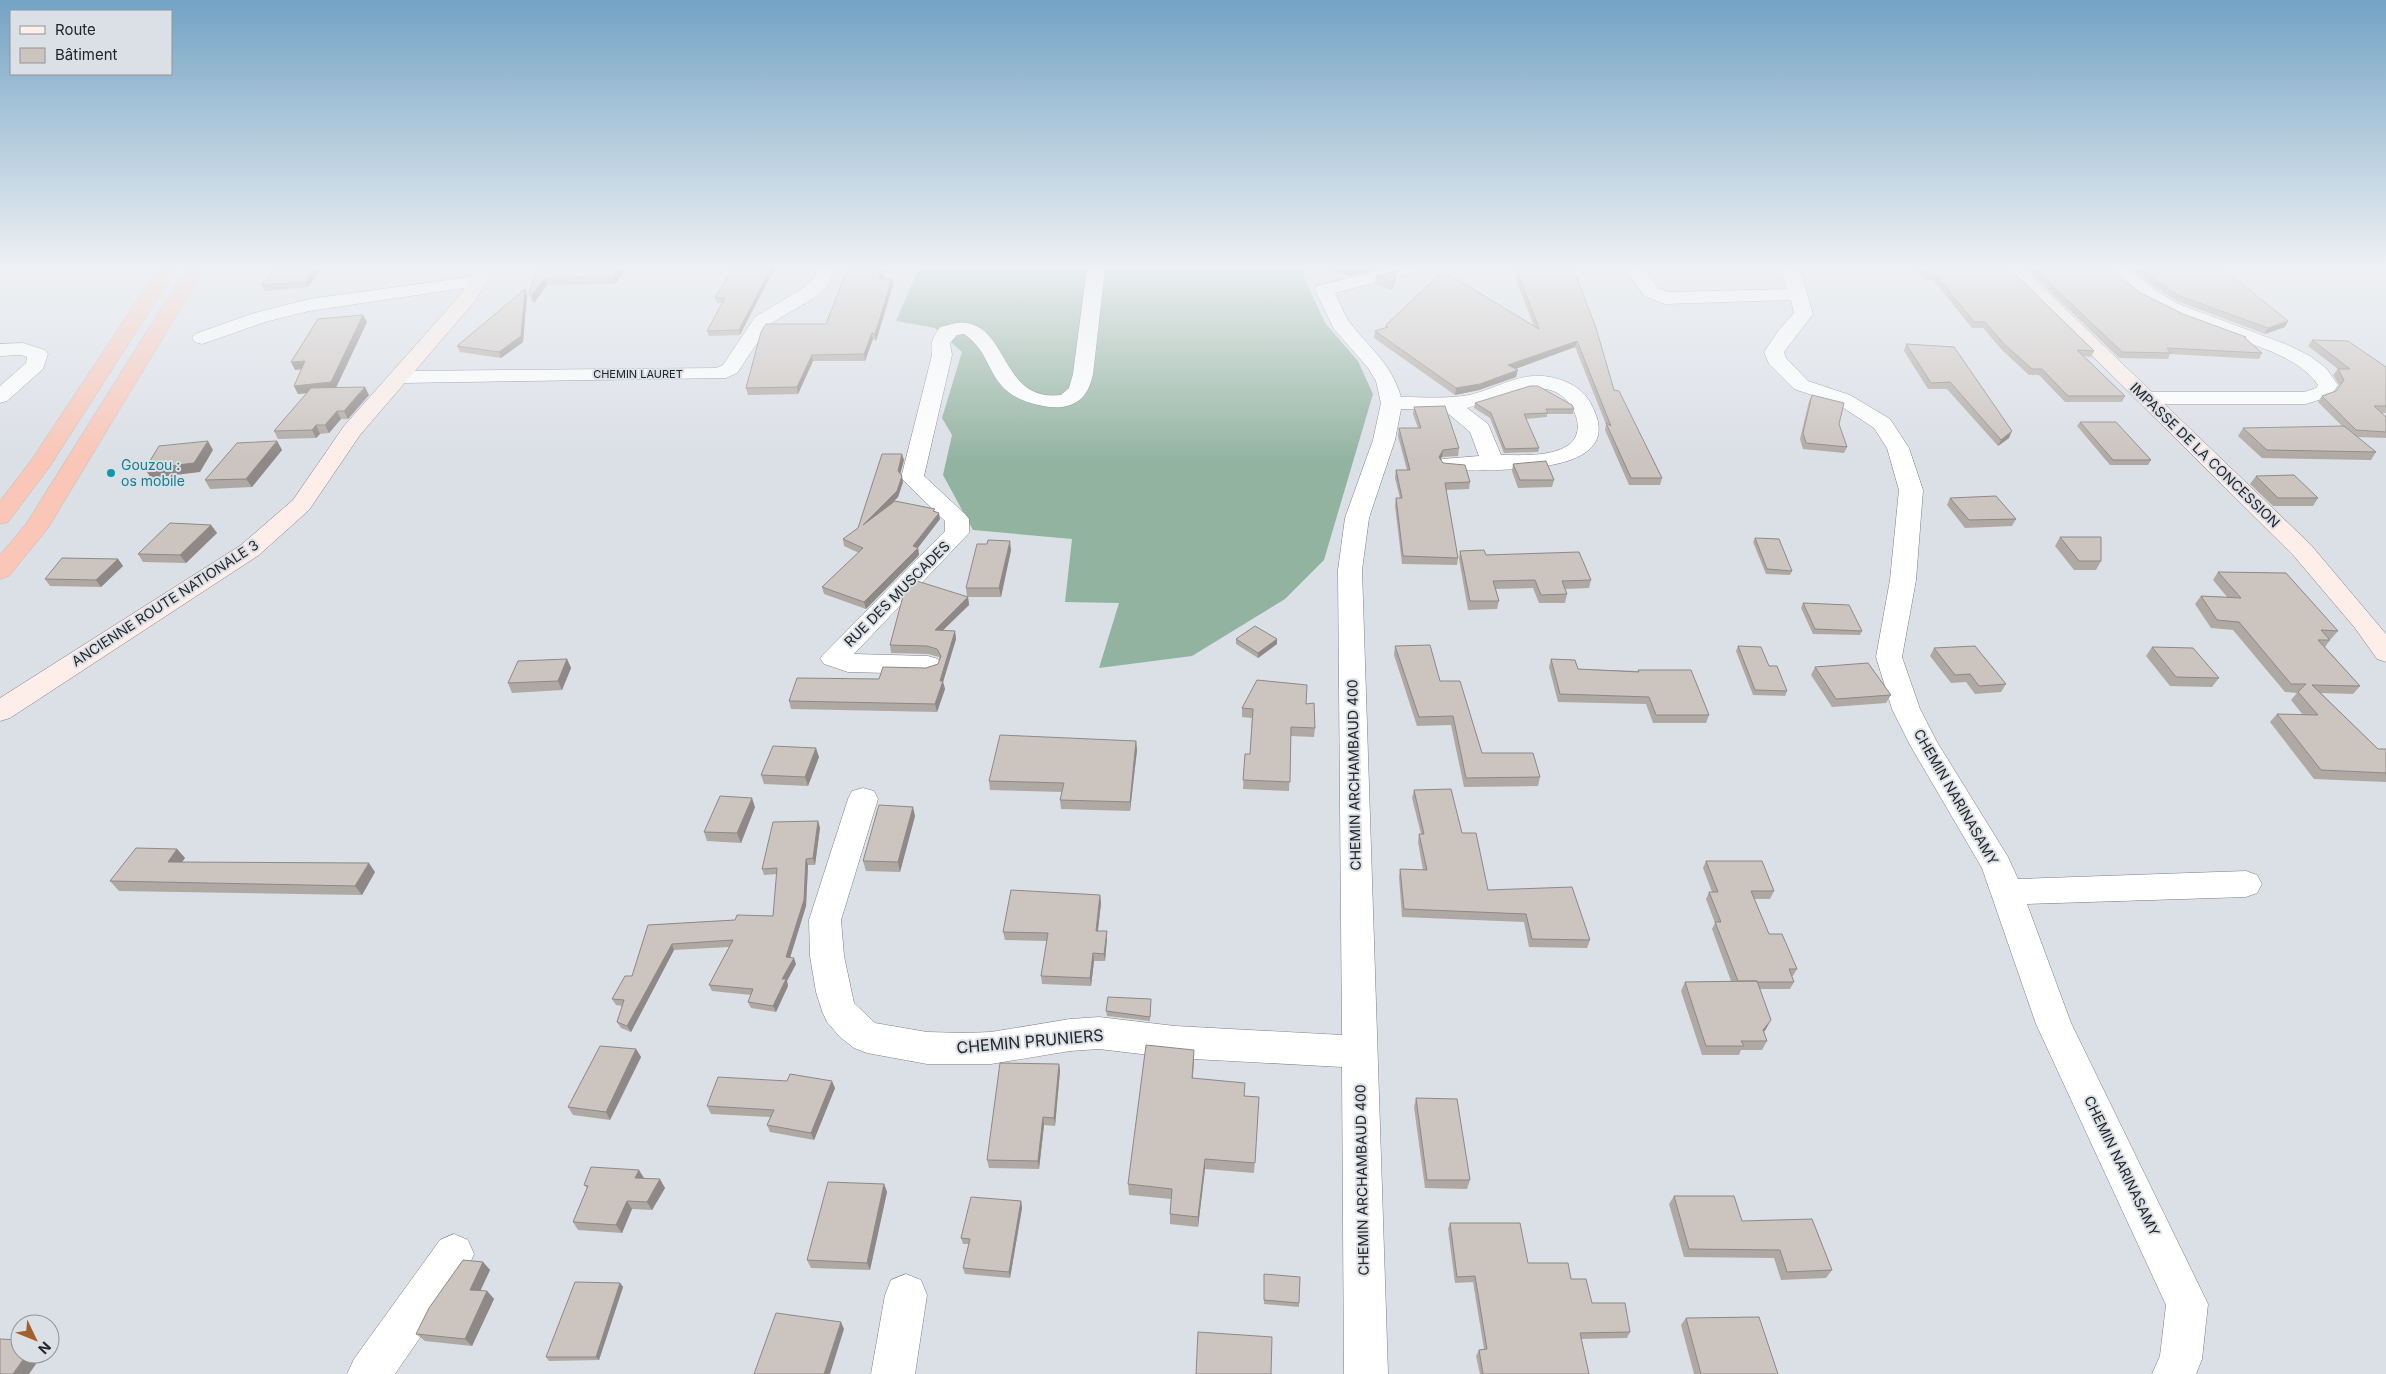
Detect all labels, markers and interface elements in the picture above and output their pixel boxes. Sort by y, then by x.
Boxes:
legend [10,10,172,75]
text: Route [55,20,96,39]
text: Bâtiment [55,45,118,64]
street label: CHEMIN LAURET [593,367,683,381]
street label: IMPASSE DE LA CONCESSION [2127,379,2284,531]
place label: Gouzou : os mobile [121,456,185,489]
marker: Gouzou : os mobile [105,467,117,479]
street label: ANCIENNE ROUTE NATIONALE 3 [68,536,261,669]
street label: RUE DES MUSCADES [840,537,953,650]
street label: CHEMIN ARCHAMBAUD 400 [1343,679,1364,871]
street label: CHEMIN NARINASAMY [1911,726,2003,868]
street label: CHEMIN PRUNIERS [956,1025,1104,1057]
street label: CHEMIN ARCHAMBAUD 400 [1351,1084,1372,1276]
street label: CHEMIN NARINASAMY [2081,1093,2164,1239]
north arrow [10,1314,60,1364]
text: N [35,1339,55,1358]

